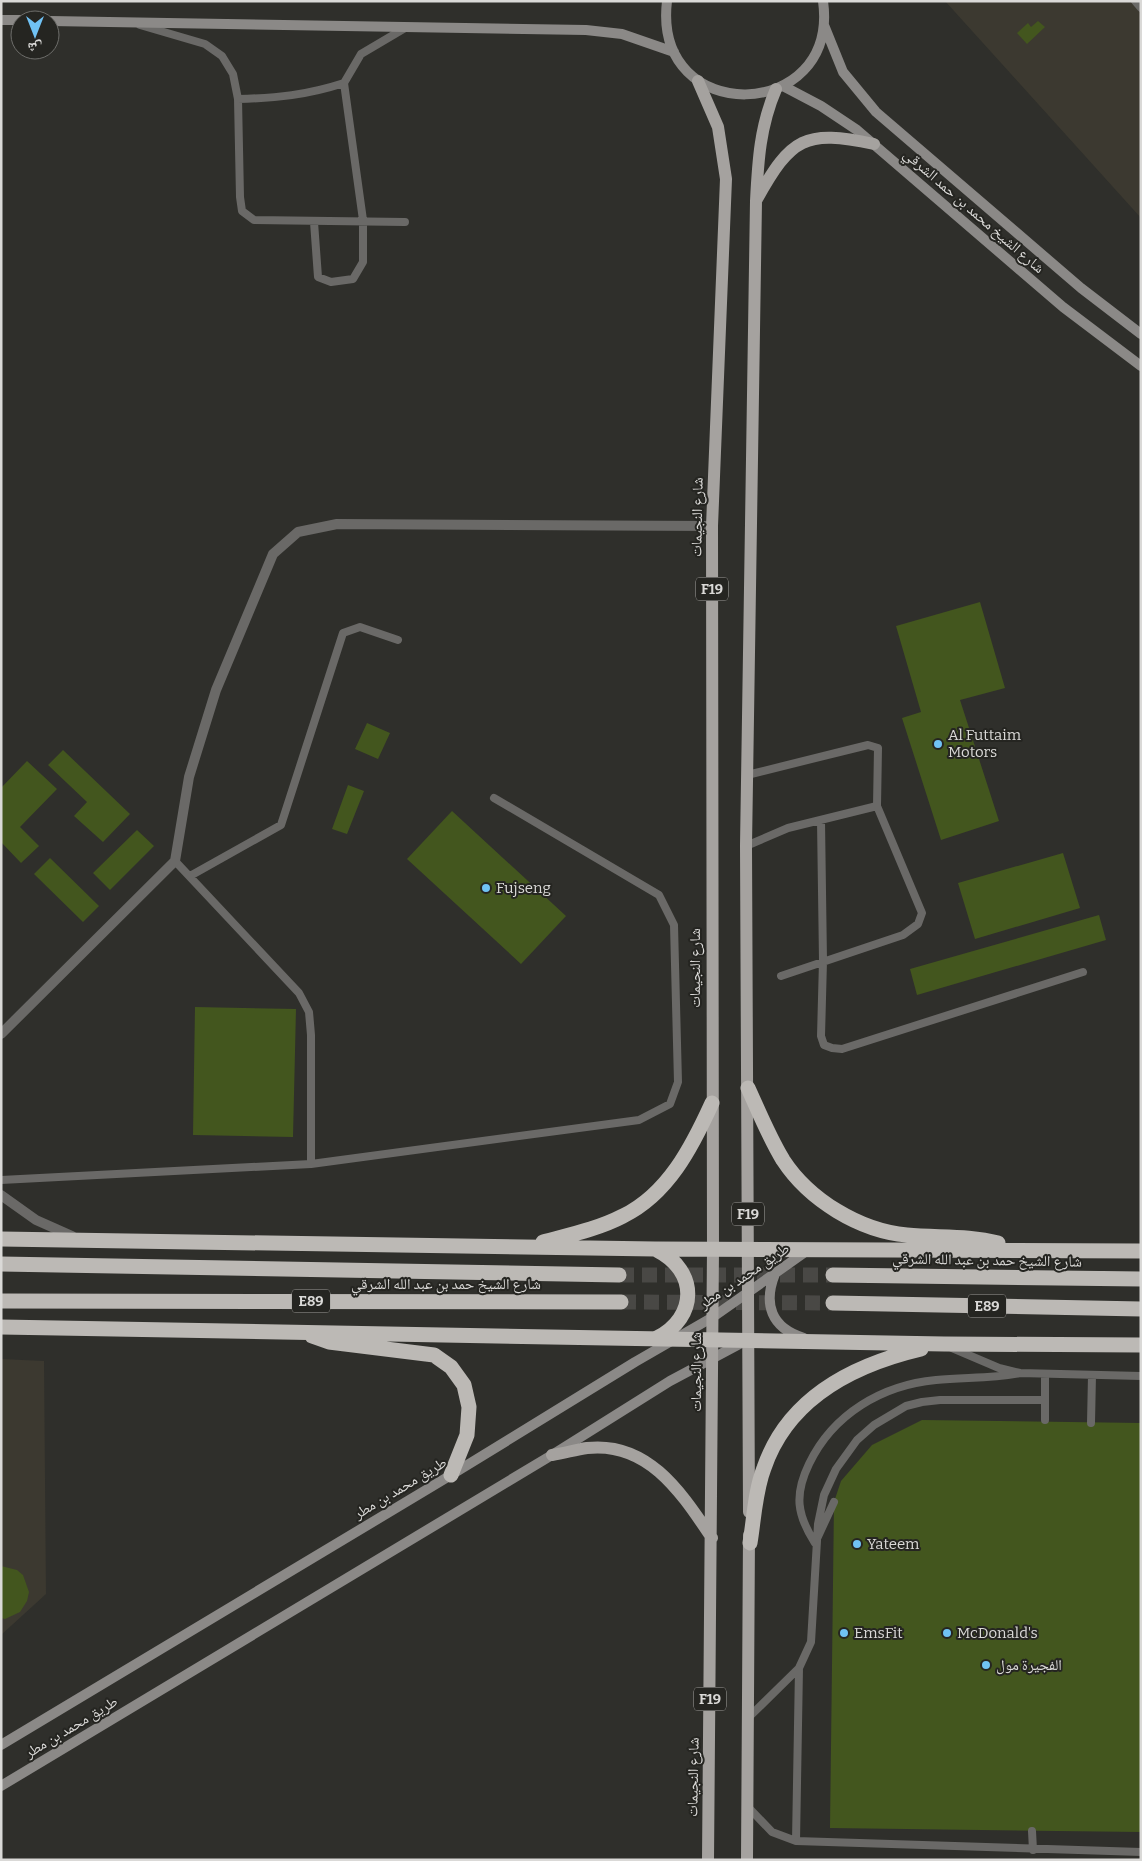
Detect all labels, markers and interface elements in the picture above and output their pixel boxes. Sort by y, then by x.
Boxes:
north arrow [10,10,60,60]
text: ش [27,39,42,56]
street label: شارع الشيخ محمد بن حمد الشرقي [898,145,1048,279]
street label: شارع النجيمات [687,477,708,557]
road number: F19 [696,578,728,600]
place label: Al Futtaim Motors [948,726,1022,761]
marker: Al Futtaim Motors [932,738,944,750]
place label: Fujseng [496,879,551,897]
marker: Fujseng [480,882,492,894]
street label: شارع النجيمات [686,928,705,1008]
road number: F19 [732,1202,764,1226]
street label: طريق محمد بن مطر [695,1239,793,1314]
street label: شارع الشيخ حمد بن عبد الله الشرقي [892,1249,1082,1273]
street label: شارع الشيخ حمد بن عبد الله الشرقي [351,1275,541,1296]
road number: E89 [292,1290,330,1312]
road number: E89 [968,1294,1006,1318]
street label: شارع النجيمات [687,1332,706,1412]
street label: طريق محمد بن مطر [349,1453,450,1524]
place label: Yateem [867,1535,920,1553]
marker: Yateem [851,1538,863,1550]
place label: EmsFit [854,1624,903,1642]
place label: McDonald's [957,1624,1038,1642]
marker: EmsFit [838,1627,850,1639]
marker: McDonald's [941,1627,953,1639]
place label: الفجيرة مول [996,1656,1062,1675]
marker: الفجيرة مول [980,1659,992,1671]
road number: F19 [694,1688,726,1710]
street label: طريق محمد بن مطر [20,1692,121,1763]
street label: شارع النجيمات [683,1737,704,1817]

